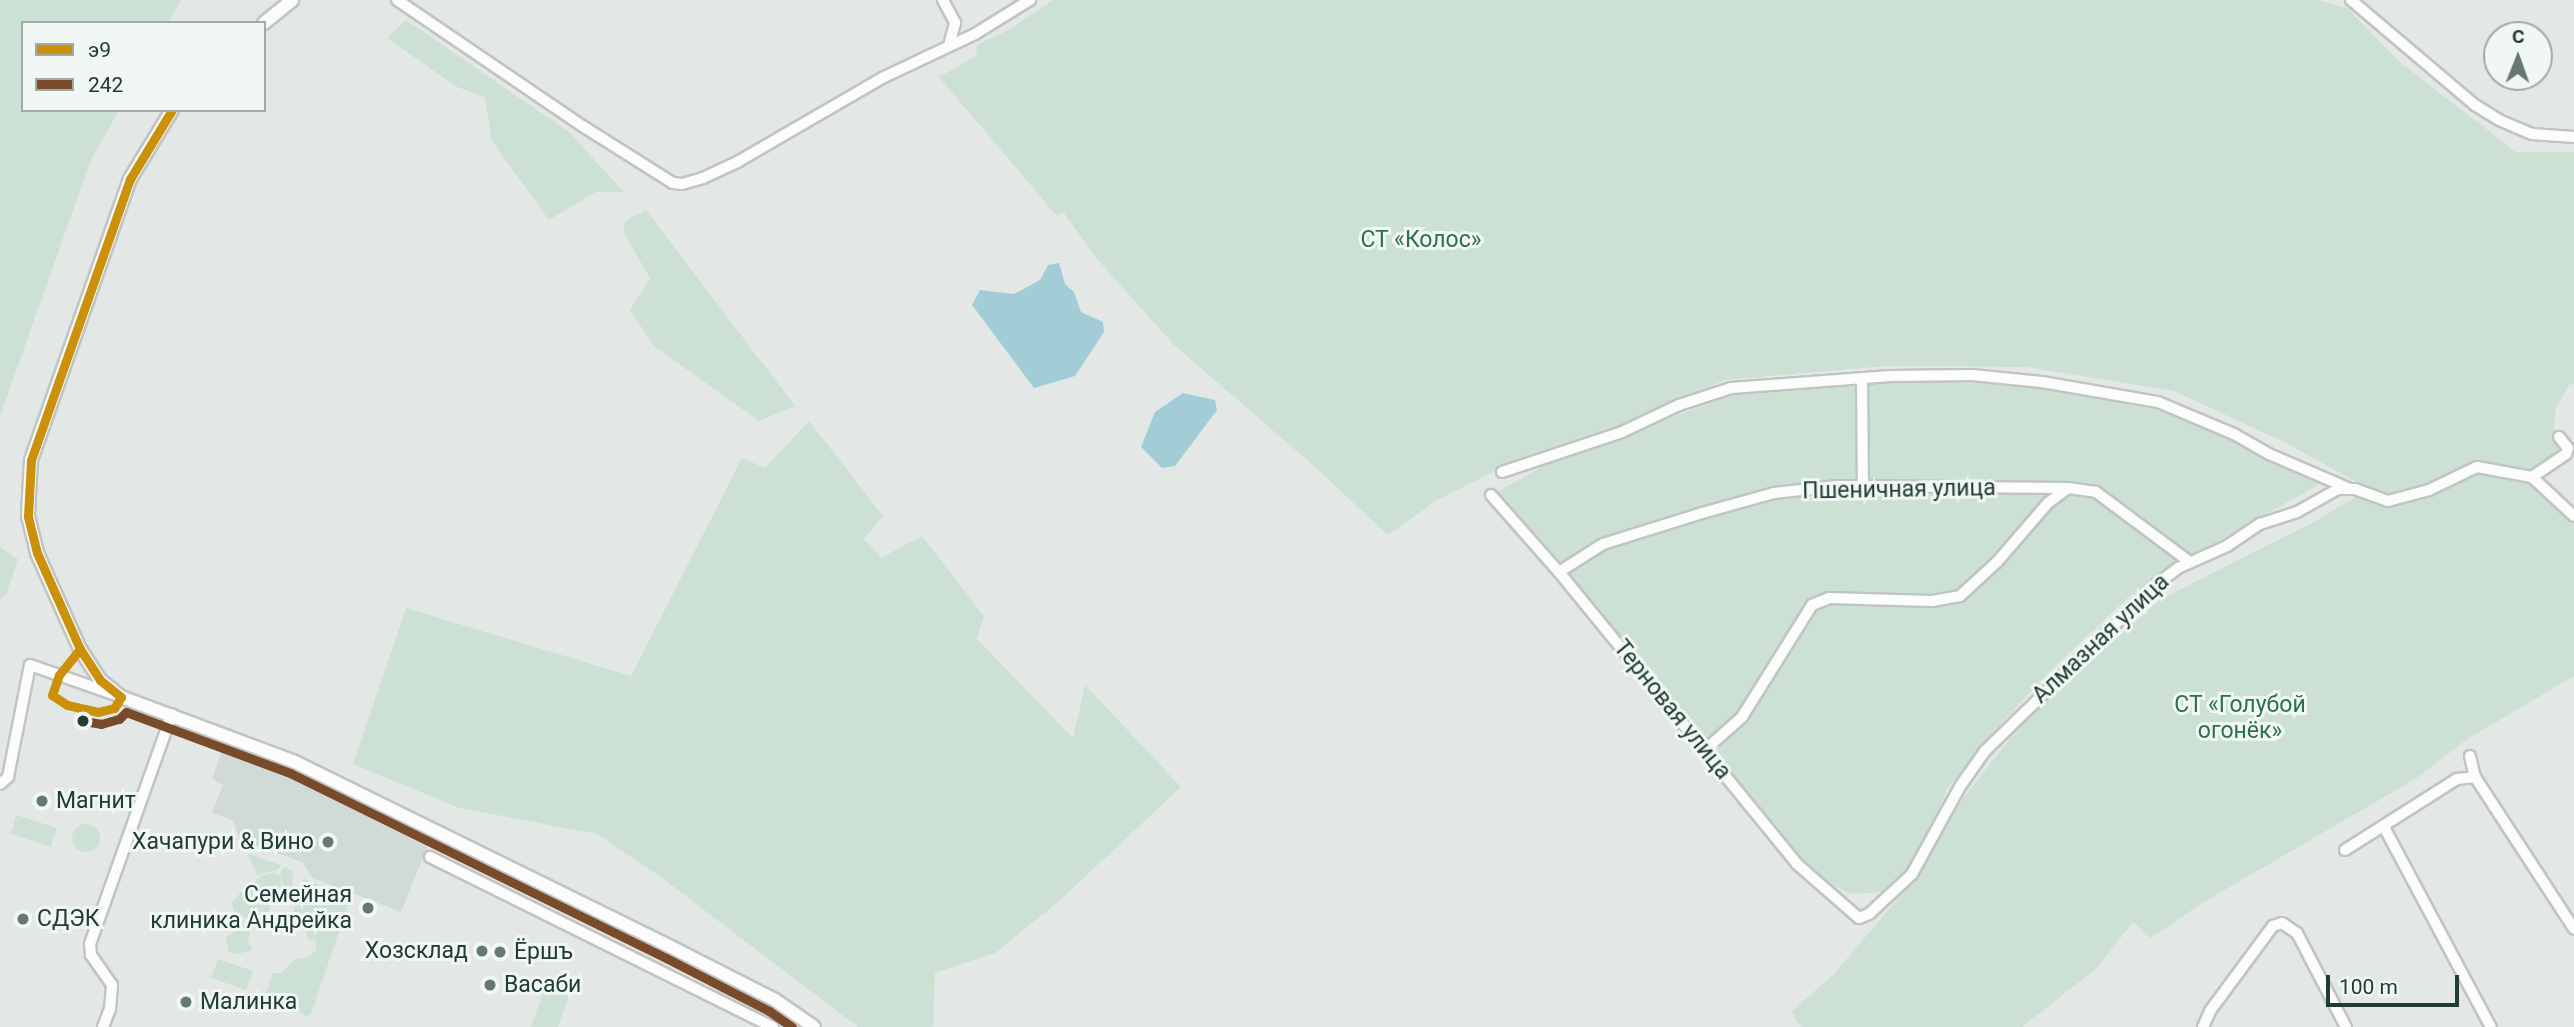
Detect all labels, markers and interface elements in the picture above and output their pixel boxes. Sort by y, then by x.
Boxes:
legend [21,21,266,112]
north arrow [2483,21,2553,91]
text: С [2512,25,2525,48]
text: э9 [88,38,111,62]
text: 242 [88,73,123,97]
park label: СТ «Колос» [1360,226,1482,254]
street label: Пшеничная улица [1802,475,1996,505]
street label: Алмазная улица [2027,569,2175,709]
street label: Терновая улица [1607,635,1737,785]
park label: СТ «Голубой огонёк» [2174,691,2306,745]
unlabelled marker [76,714,90,728]
place label: Магнит [56,787,136,815]
marker: Магнит [34,793,50,809]
place label: Хачапури & Вино [132,828,314,856]
marker: Хачапури & Вино [320,834,336,850]
place label: Семейная клиника Андрейка [150,881,352,935]
marker: Семейная клиника Андрейка [358,898,378,918]
place label: СДЭК [37,905,100,933]
marker: СДЭК [15,911,31,927]
place label: Хозсклад [365,937,468,965]
place label: Ёршъ [514,938,573,966]
marker: Хозсклад [474,943,490,959]
marker: Ёршъ [492,944,508,960]
scale bar [2329,960,2462,1004]
place label: Васаби [504,971,581,999]
text: 100 m [2339,975,2398,999]
marker: Васаби [482,977,498,993]
place label: Малинка [200,988,297,1016]
marker: Малинка [178,994,194,1010]

